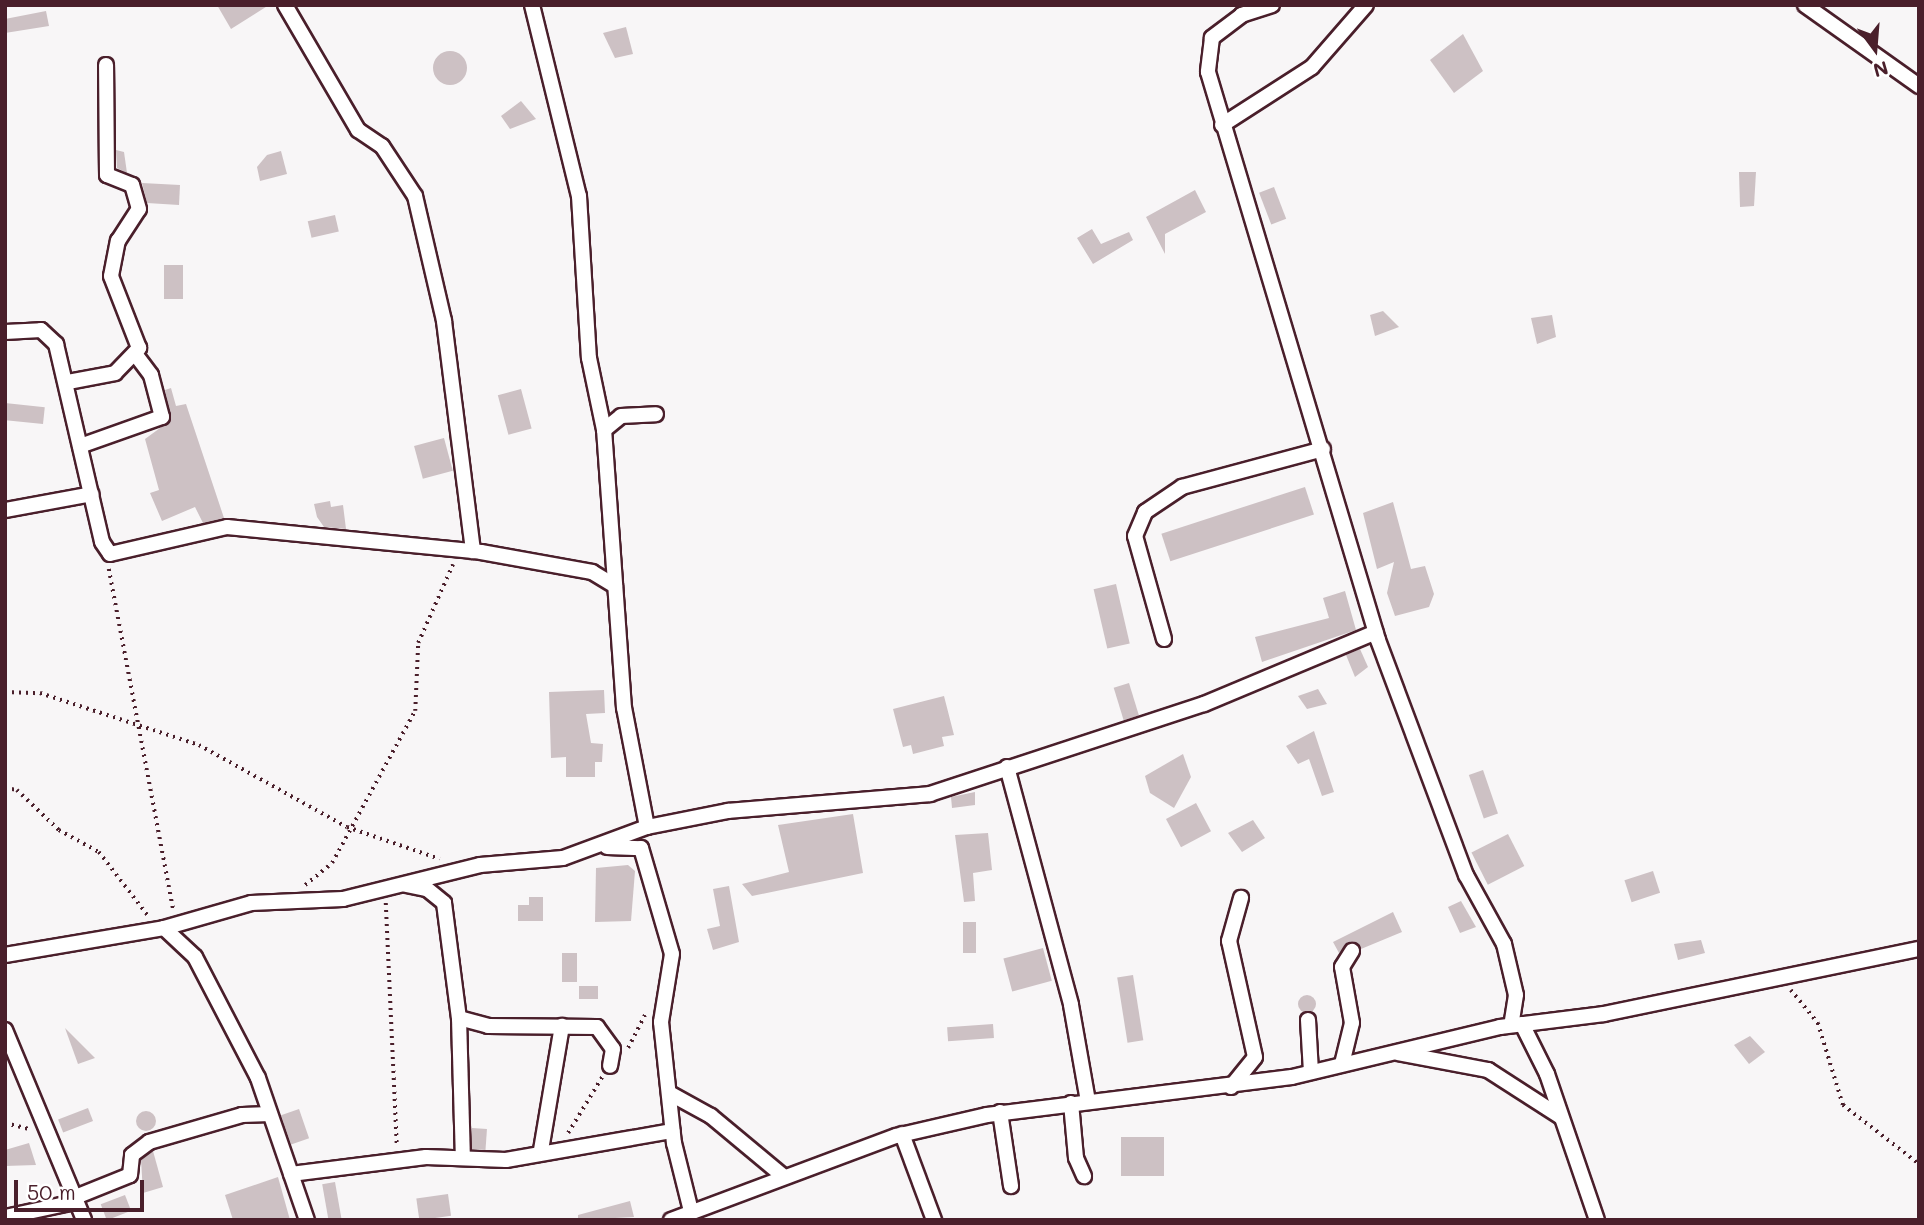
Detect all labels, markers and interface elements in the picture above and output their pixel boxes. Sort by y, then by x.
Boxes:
north arrow [1840,14,1910,84]
text: N [1871,56,1891,84]
scale bar [18,1166,147,1210]
text: 50 m [27,1178,76,1205]

